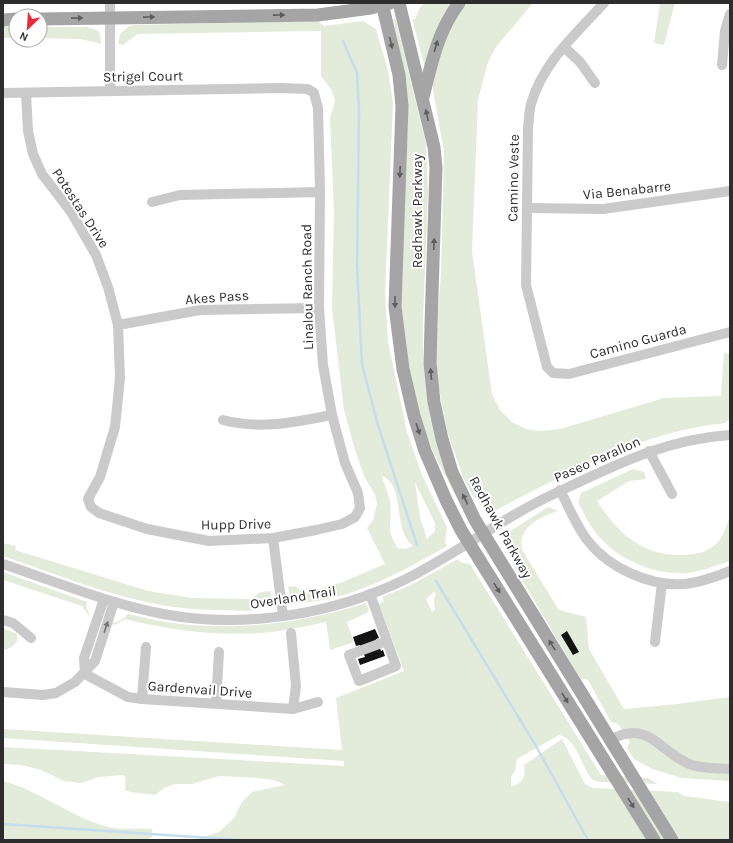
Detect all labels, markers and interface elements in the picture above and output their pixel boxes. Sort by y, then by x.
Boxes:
north arrow [8,8,48,48]
one-way arrow [273,12,285,19]
one-way arrow [143,14,156,20]
one-way arrow [71,15,83,22]
text: N [18,29,30,44]
one-way arrow [388,37,394,49]
one-way arrow [433,39,439,51]
street label: Strigel Court [103,67,183,86]
one-way arrow [423,109,429,121]
street label: Camino Veste [504,134,523,222]
street label: Redhawk Parkway [409,153,426,268]
street label: Potestas Drive [49,165,113,251]
one-way arrow [397,166,404,178]
street label: Via Benabarre [582,177,672,204]
street label: Linalou Ranch Road [298,224,317,350]
one-way arrow [431,237,437,250]
street label: Akes Pass [185,287,250,308]
one-way arrow [392,296,398,309]
street label: Camino Guarda [588,320,688,363]
one-way arrow [428,368,435,380]
one-way arrow [415,424,421,436]
street label: Paseo Parallon [551,433,643,486]
street label: Redhawk Parkway [465,473,536,582]
one-way arrow [462,493,468,504]
street label: Hupp Drive [201,515,271,534]
street label: Overland Trail [249,582,337,613]
one-way arrow [493,582,500,594]
one-way arrow [103,621,109,633]
one-way arrow [548,640,556,650]
street label: Gardenvail Drive [147,677,253,702]
one-way arrow [561,693,569,704]
one-way arrow [628,797,635,809]

